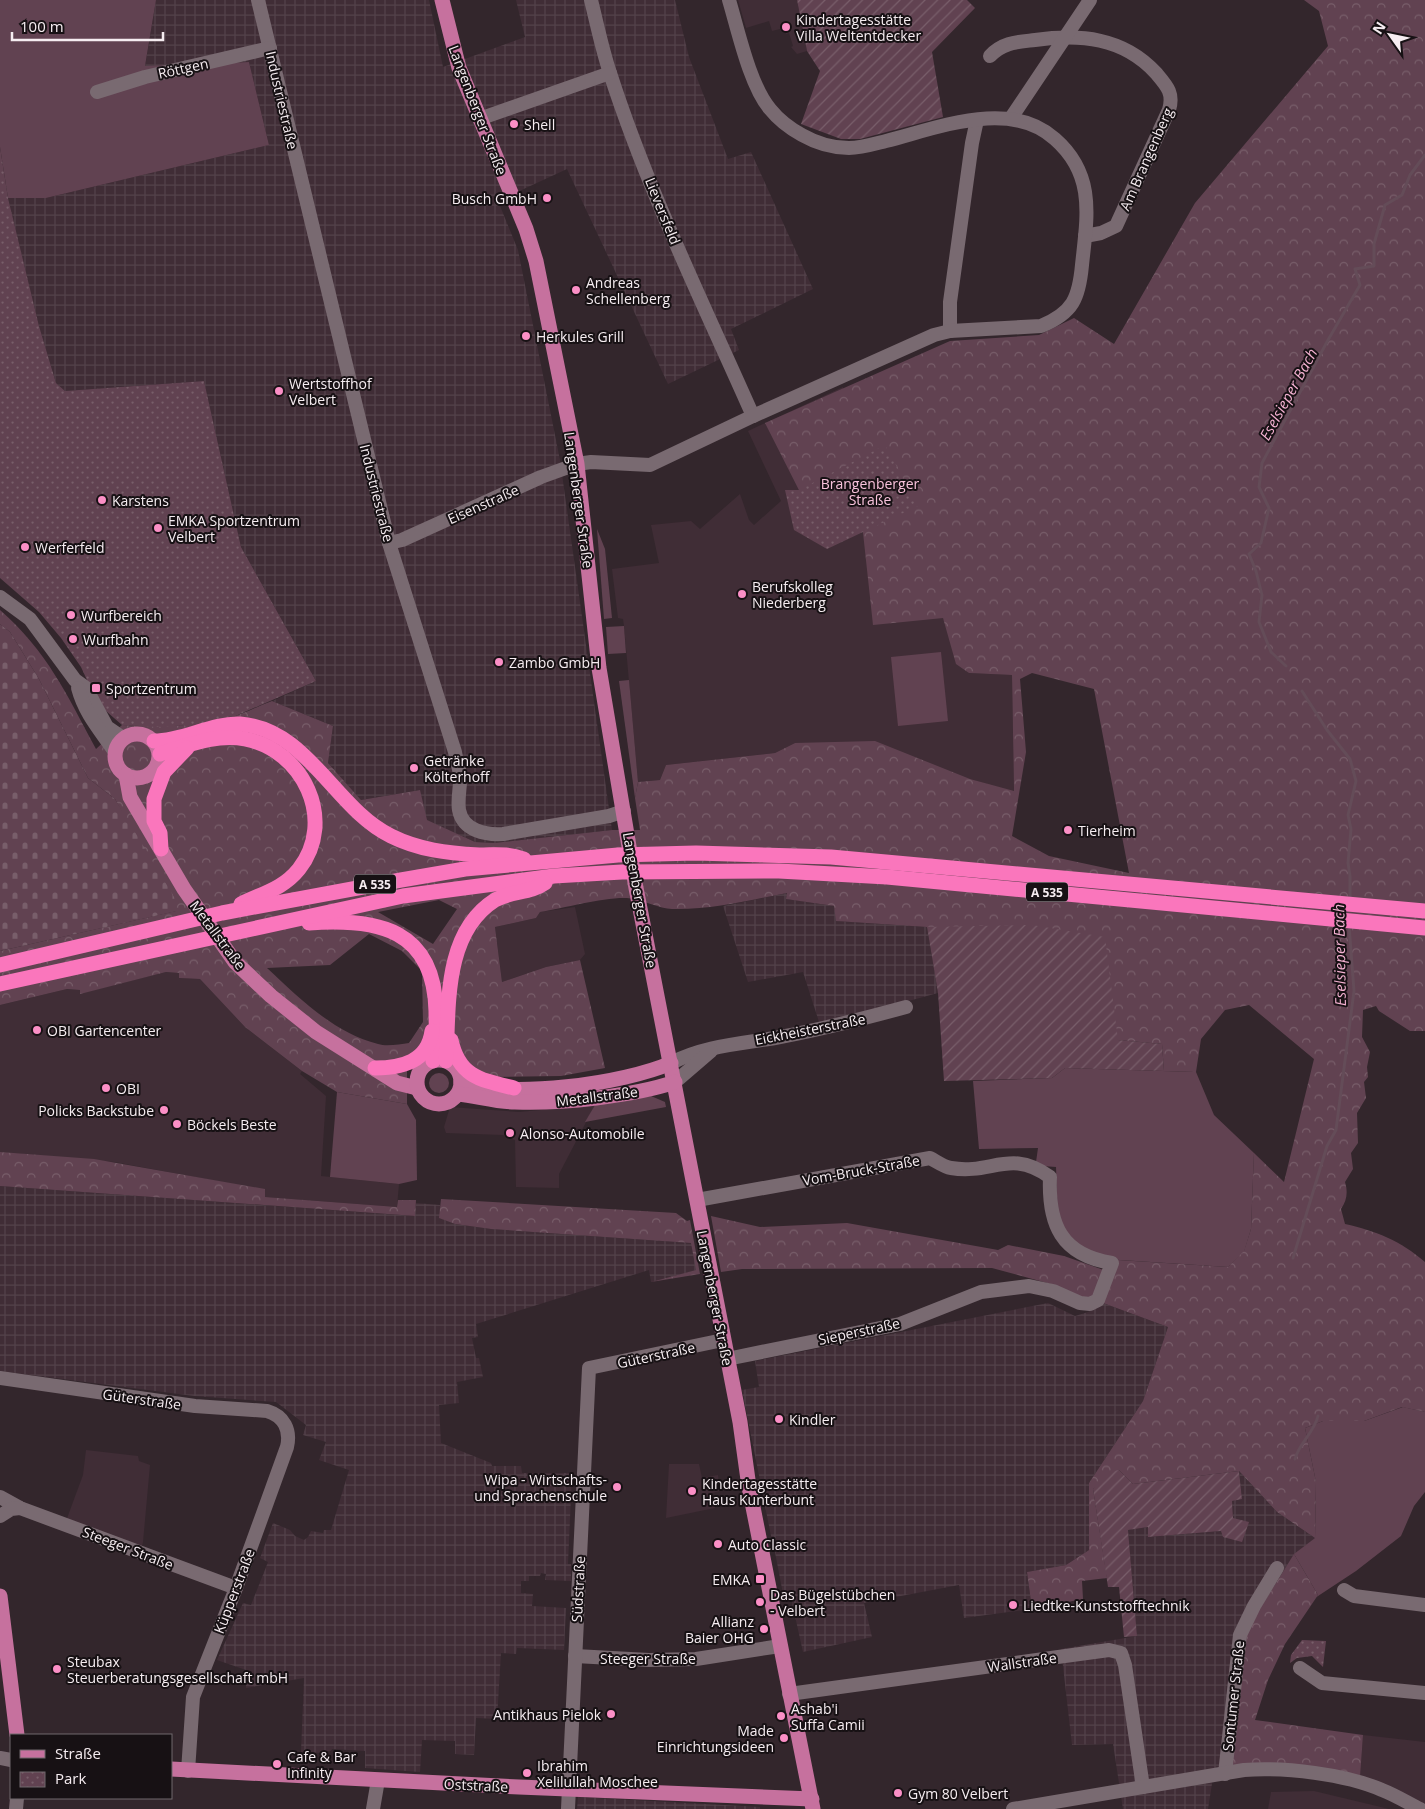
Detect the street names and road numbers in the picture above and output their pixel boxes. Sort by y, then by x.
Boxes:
street label: Langenberger Straße [445,42,512,178]
street label: Industriestraße [261,49,303,151]
street label: Röttgen [156,53,210,83]
street label: Am Brangenberg [1115,104,1177,213]
street label: Lieversfeld [641,175,685,247]
street label: Langenberger Straße [560,431,598,570]
street label: Industriestraße [356,442,398,544]
street label: Eisenstraße [444,480,522,528]
street label: Langenberger Straße [619,831,661,969]
road number: A 535 [354,874,396,894]
road number: A 535 [1026,882,1068,902]
street label: Metallstraße [186,897,250,974]
street label: Eickheisterstraße [753,1009,867,1049]
street label: Metallstraße [555,1082,639,1110]
street label: Vom-Bruck-Straße [801,1150,921,1190]
street label: Langenberger Straße [693,1229,737,1367]
street label: Sieperstraße [816,1313,902,1349]
street label: Güterstraße [615,1337,697,1373]
street label: Güterstraße [102,1384,183,1414]
street label: Steeger Straße [80,1522,176,1574]
street label: Küpperstraße [209,1546,259,1636]
street label: Südstraße [567,1555,589,1623]
street label: Sontumer Straße [1218,1640,1248,1752]
street label: Wallstraße [986,1648,1058,1676]
street label: Steeger Straße [600,1649,696,1668]
street label: Oststraße [443,1774,509,1796]

